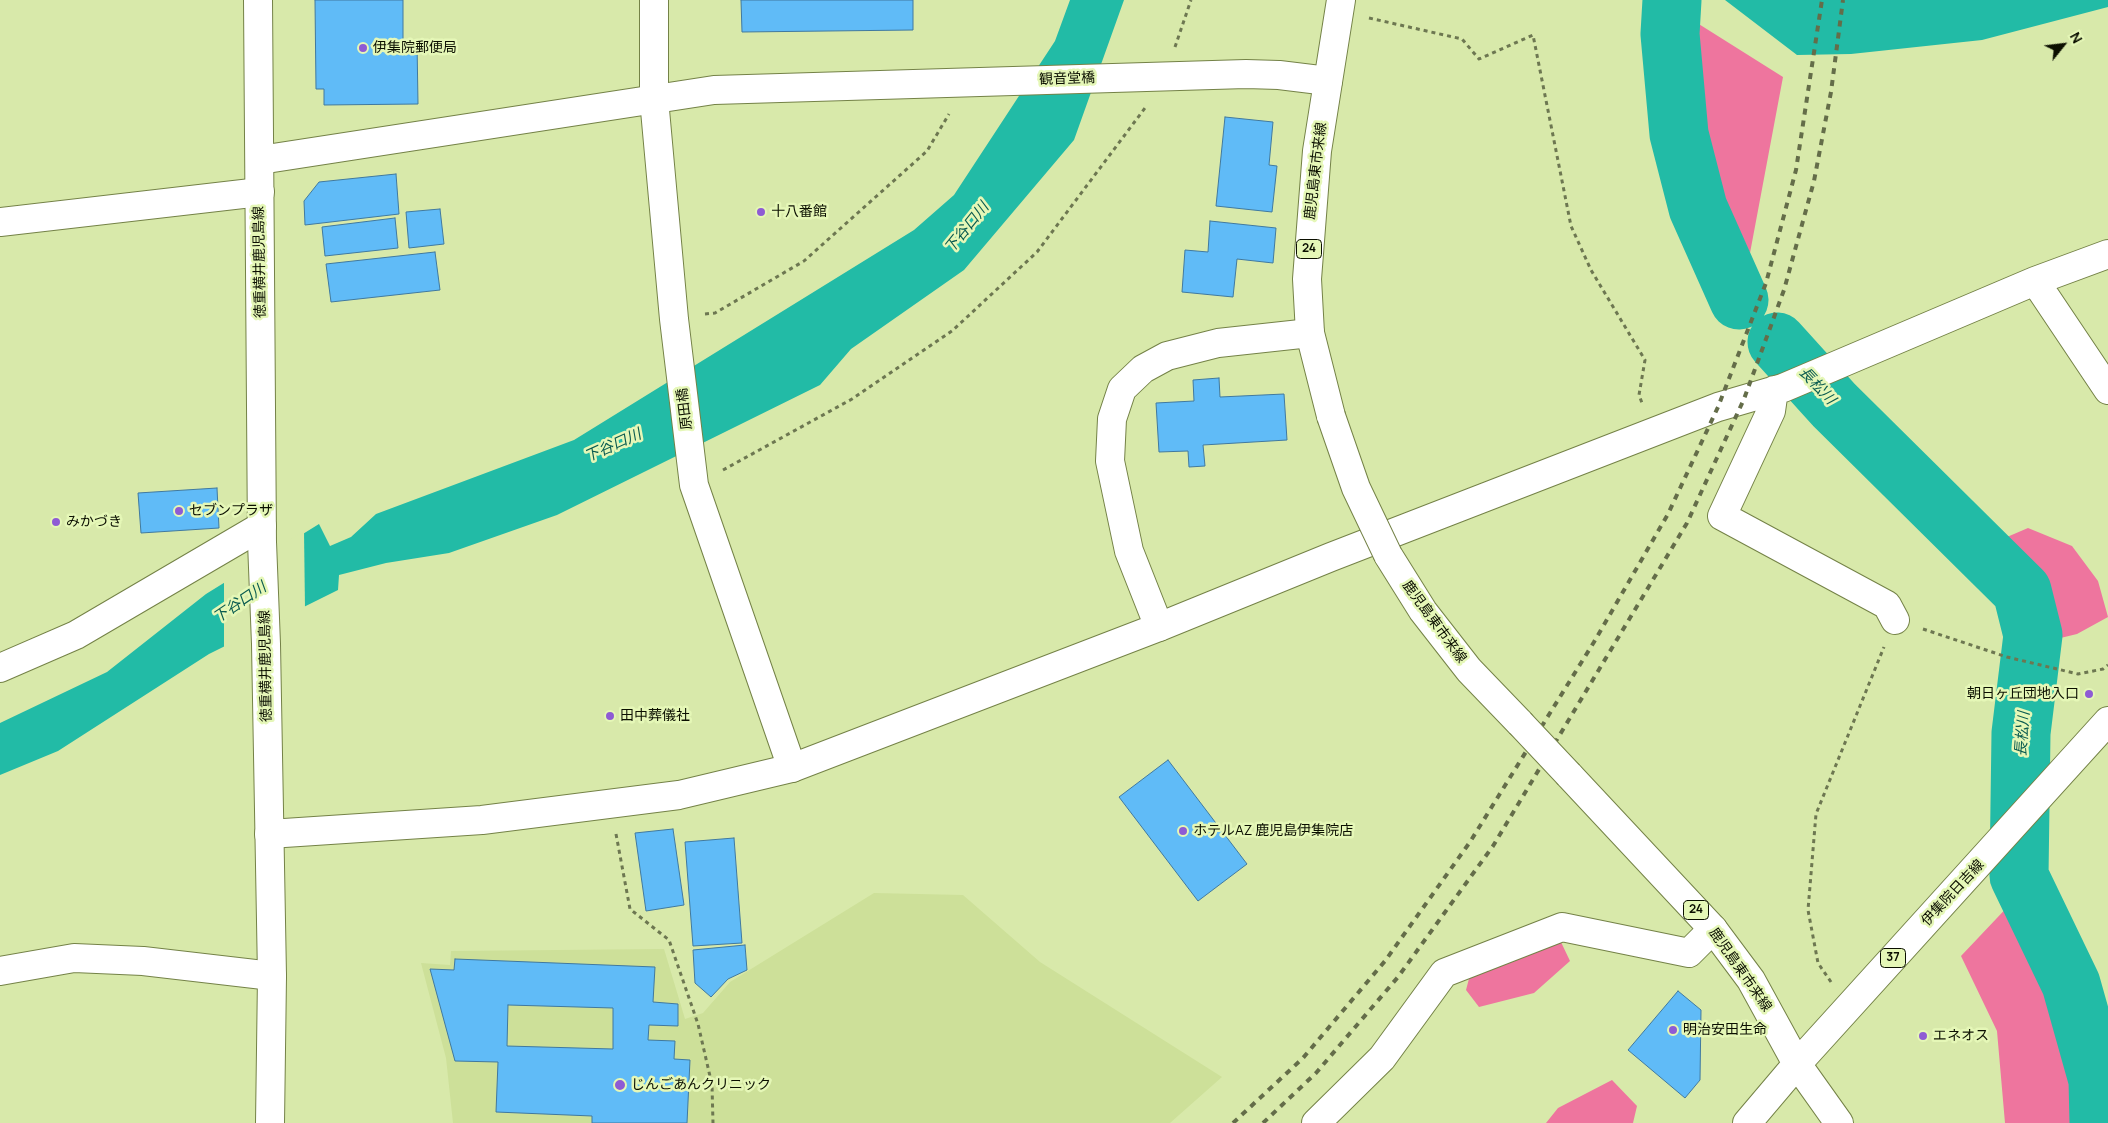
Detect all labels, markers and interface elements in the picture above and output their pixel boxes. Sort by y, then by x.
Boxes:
north arrow [2038,20,2088,70]
text: N [2066,28,2087,46]
place label: 伊集院郵便局 [373,40,457,56]
marker: 伊集院郵便局 [357,42,369,54]
street label: 観音堂橋 [1039,70,1095,88]
street label: 鹿児島東市来線 [1302,121,1330,221]
water label: 下谷口川 [941,199,993,257]
place label: 十八番館 [771,204,827,220]
street label: 徳重横井鹿児島線 [251,206,269,318]
marker: 十八番館 [755,206,767,218]
road number: 24 [1296,240,1322,258]
water label: 長松川 [1795,363,1839,409]
street label: 原田橋 [674,387,696,431]
water label: 下谷口川 [582,426,644,466]
place label: セブンプラザ [189,503,273,519]
marker: セブンプラザ [173,505,185,517]
place label: みかづき [66,514,122,530]
marker: みかづき [50,516,62,528]
street label: 鹿児島東市来線 [1398,577,1470,667]
water label: 下谷口川 [210,579,270,627]
street label: 徳重横井鹿児島線 [257,610,275,722]
place label: 朝日ヶ丘団地入口 [1967,686,2079,702]
marker: 朝日ヶ丘団地入口 [2083,688,2095,700]
place label: 田中葬儀社 [620,708,690,724]
marker: 田中葬儀社 [604,710,616,722]
water label: 長松川 [2012,711,2034,757]
place label: ホテルAZ 鹿児島伊集院店 [1193,823,1353,839]
marker: ホテルAZ 鹿児島伊集院店 [1177,825,1189,837]
street label: 伊集院日吉線 [1918,857,1988,929]
road number: 24 [1684,900,1708,920]
street label: 鹿児島東市来線 [1705,925,1775,1015]
road number: 37 [1880,948,1906,968]
place label: 明治安田生命 [1683,1022,1767,1038]
marker: 明治安田生命 [1667,1024,1679,1036]
place label: エネオス [1933,1028,1989,1044]
marker: エネオス [1917,1030,1929,1042]
place label: じんごあんクリニック [631,1077,771,1093]
marker: じんごあんクリニック [613,1078,627,1092]

